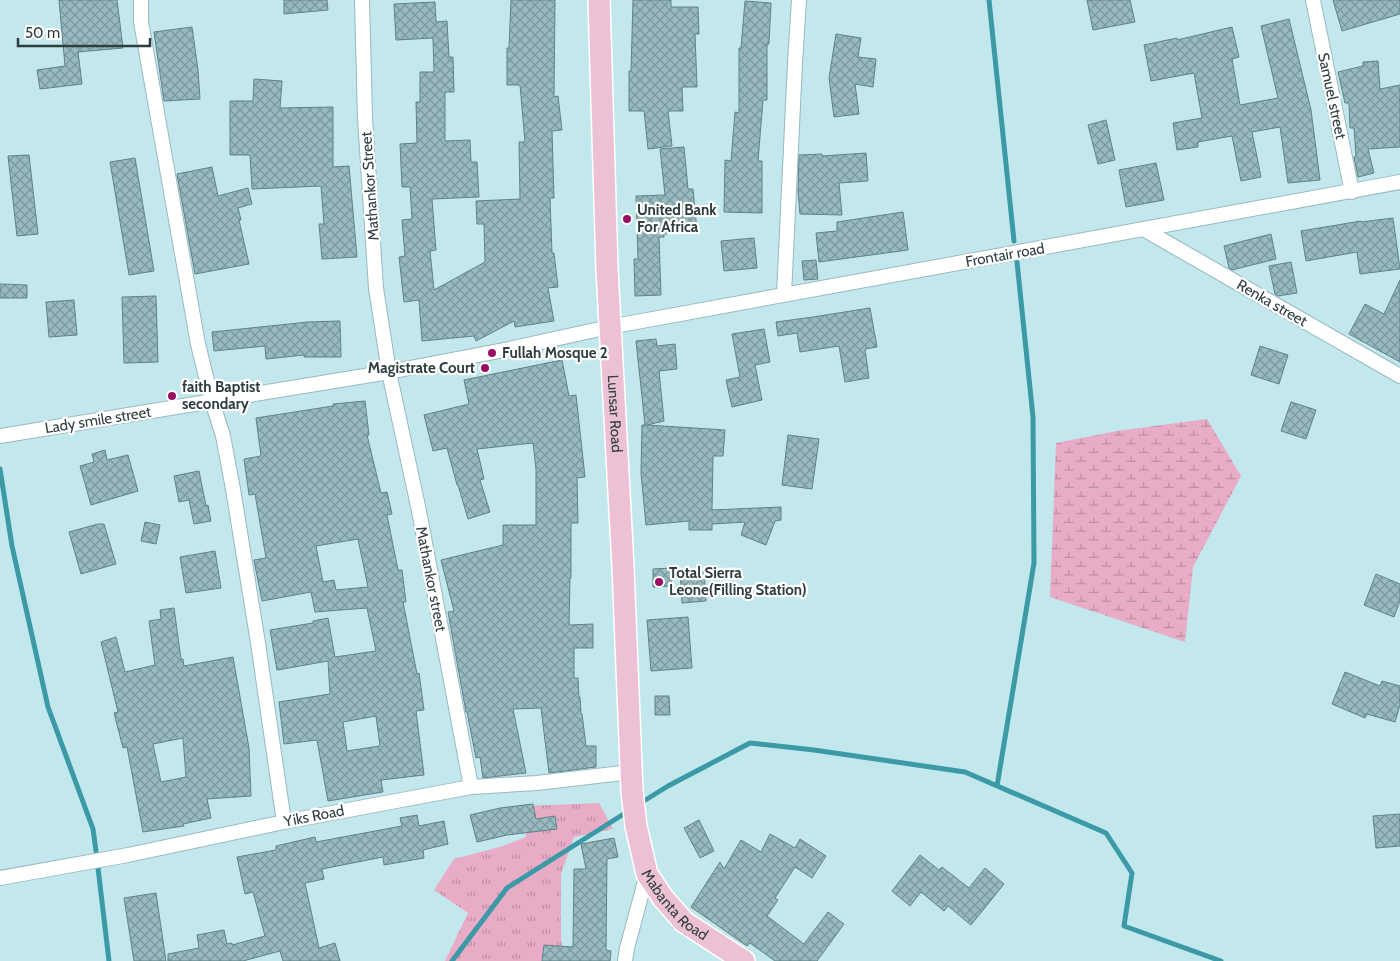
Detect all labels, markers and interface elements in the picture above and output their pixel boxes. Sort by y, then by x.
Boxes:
scale bar [18,15,150,47]
text: 50 m [25,24,60,42]
street label: Samuel street [1314,51,1350,141]
street label: Mathankor Street [357,131,383,241]
place label: United Bank For Africa [637,201,717,236]
marker: United Bank For Africa [621,213,633,225]
street label: Frontair road [964,239,1046,271]
street label: Renka street [1234,276,1310,330]
place label: Fullah Mosque 2 [502,344,608,362]
marker: Fullah Mosque 2 [486,347,498,359]
place label: Magistrate Court [368,359,475,377]
marker: Magistrate Court [479,362,491,374]
street label: Lunsar Road [604,374,626,453]
place label: faith Baptist secondary [182,378,261,413]
marker: faith Baptist secondary [166,390,178,402]
street label: Lady smile street [44,403,152,437]
street label: Mathankor street [412,525,450,633]
place label: Total Sierra Leone(Filling Station) [669,564,807,599]
marker: Total Sierra Leone(Filling Station) [653,576,665,588]
street label: Yiks Road [281,801,346,831]
street label: Mabanta Road [637,866,711,944]

